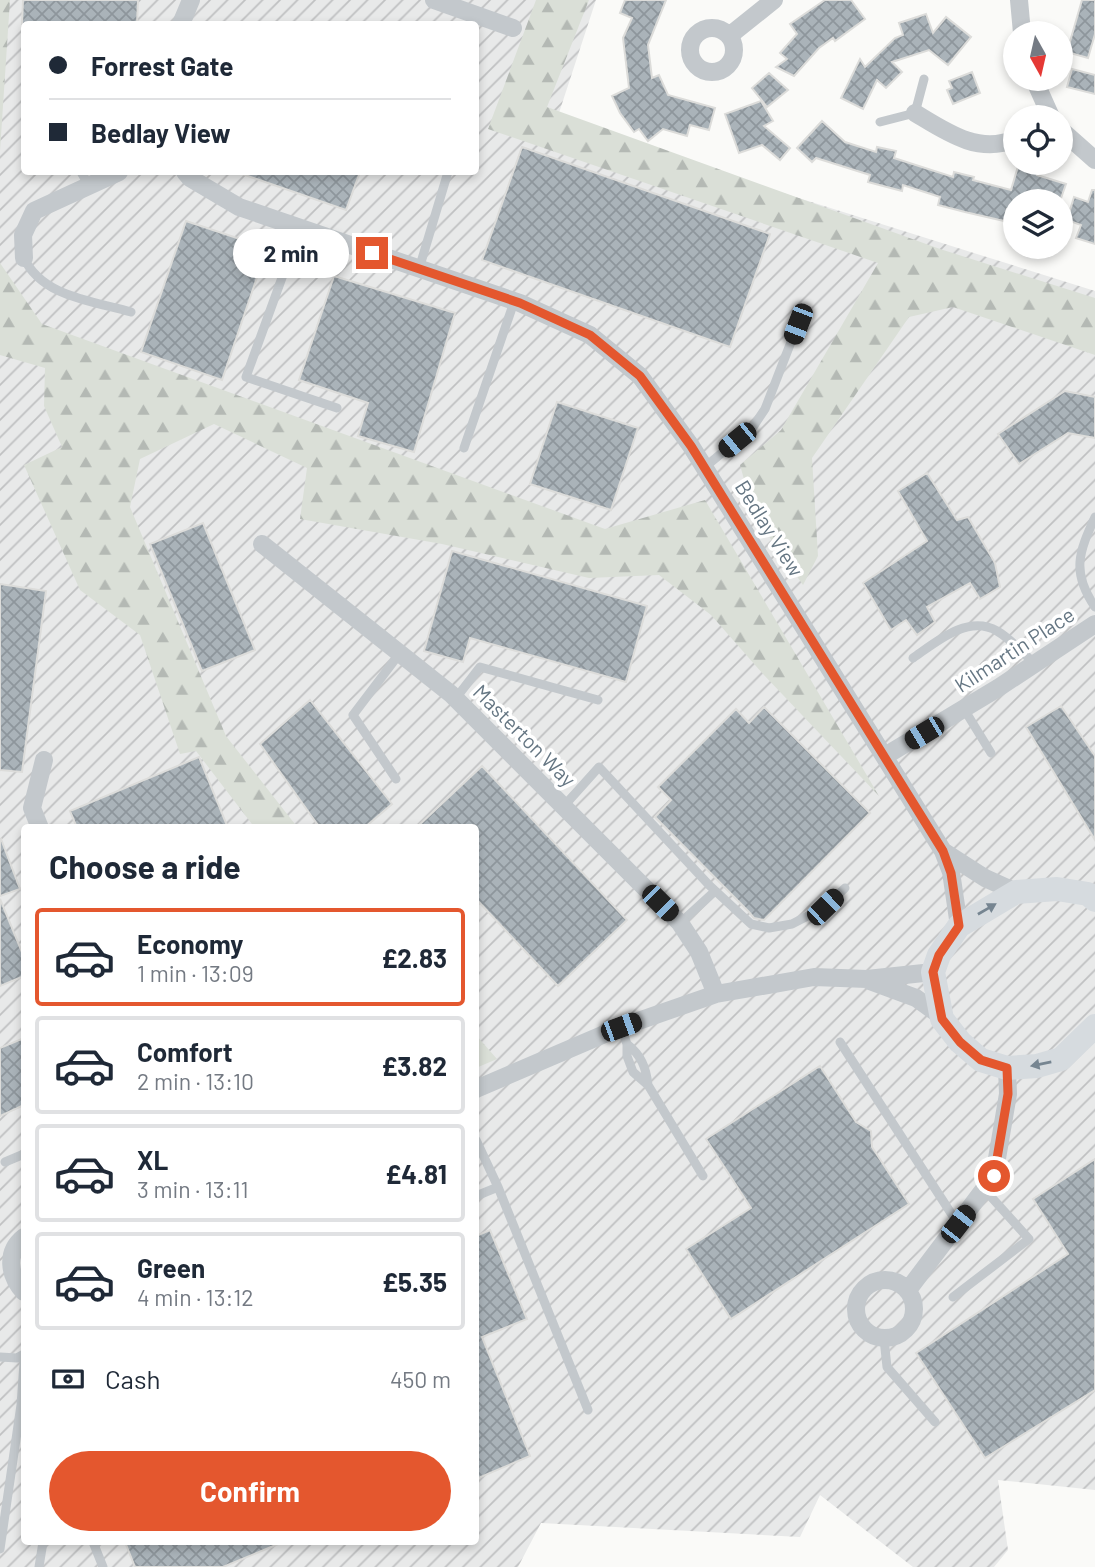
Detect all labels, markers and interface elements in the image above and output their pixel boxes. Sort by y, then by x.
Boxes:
north arrow [1003,21,1073,91]
map controls [1003,21,1073,259]
text: Forrest Gate [91,50,233,81]
button: locate [1003,105,1073,175]
text: Bedlay View [91,117,231,148]
button: layers [1003,189,1073,259]
callout: 2 min [232,229,348,278]
route end [356,237,388,269]
text: 2 min [263,239,319,267]
car [781,301,816,347]
car [715,419,760,461]
street label: Bedlay View [731,475,809,581]
street label: Kilmartin Place [949,601,1079,697]
street label: Masterton Way [469,679,582,792]
car [901,713,948,753]
text: Choose a ride [49,847,241,885]
car [638,881,683,925]
car [803,885,848,929]
one-way arrow [978,903,997,916]
icon: car [53,926,116,989]
text: Economy [137,928,243,959]
text: £2.83 [381,942,447,973]
text: 1 min · 13:09 [137,959,254,987]
car [598,1010,645,1044]
icon: car [53,1034,116,1097]
text: Comfort [137,1036,233,1067]
text: £3.82 [381,1050,447,1081]
one-way arrow [1030,1058,1052,1069]
text: 2 min · 13:10 [137,1067,254,1095]
icon: car [53,1142,116,1205]
text: XL [137,1144,168,1175]
text: £4.81 [385,1158,447,1189]
route start [978,1160,1010,1192]
text: 3 min · 13:11 [137,1175,249,1203]
car [937,1201,980,1247]
icon: car [53,1250,116,1313]
text: Green [137,1252,205,1283]
text: £5.35 [382,1266,447,1297]
text: 4 min · 13:12 [137,1283,254,1311]
icon: cash [49,1360,87,1398]
text: Cash [105,1363,160,1394]
text: 450 m [390,1365,451,1393]
button: Confirm [49,1451,451,1531]

